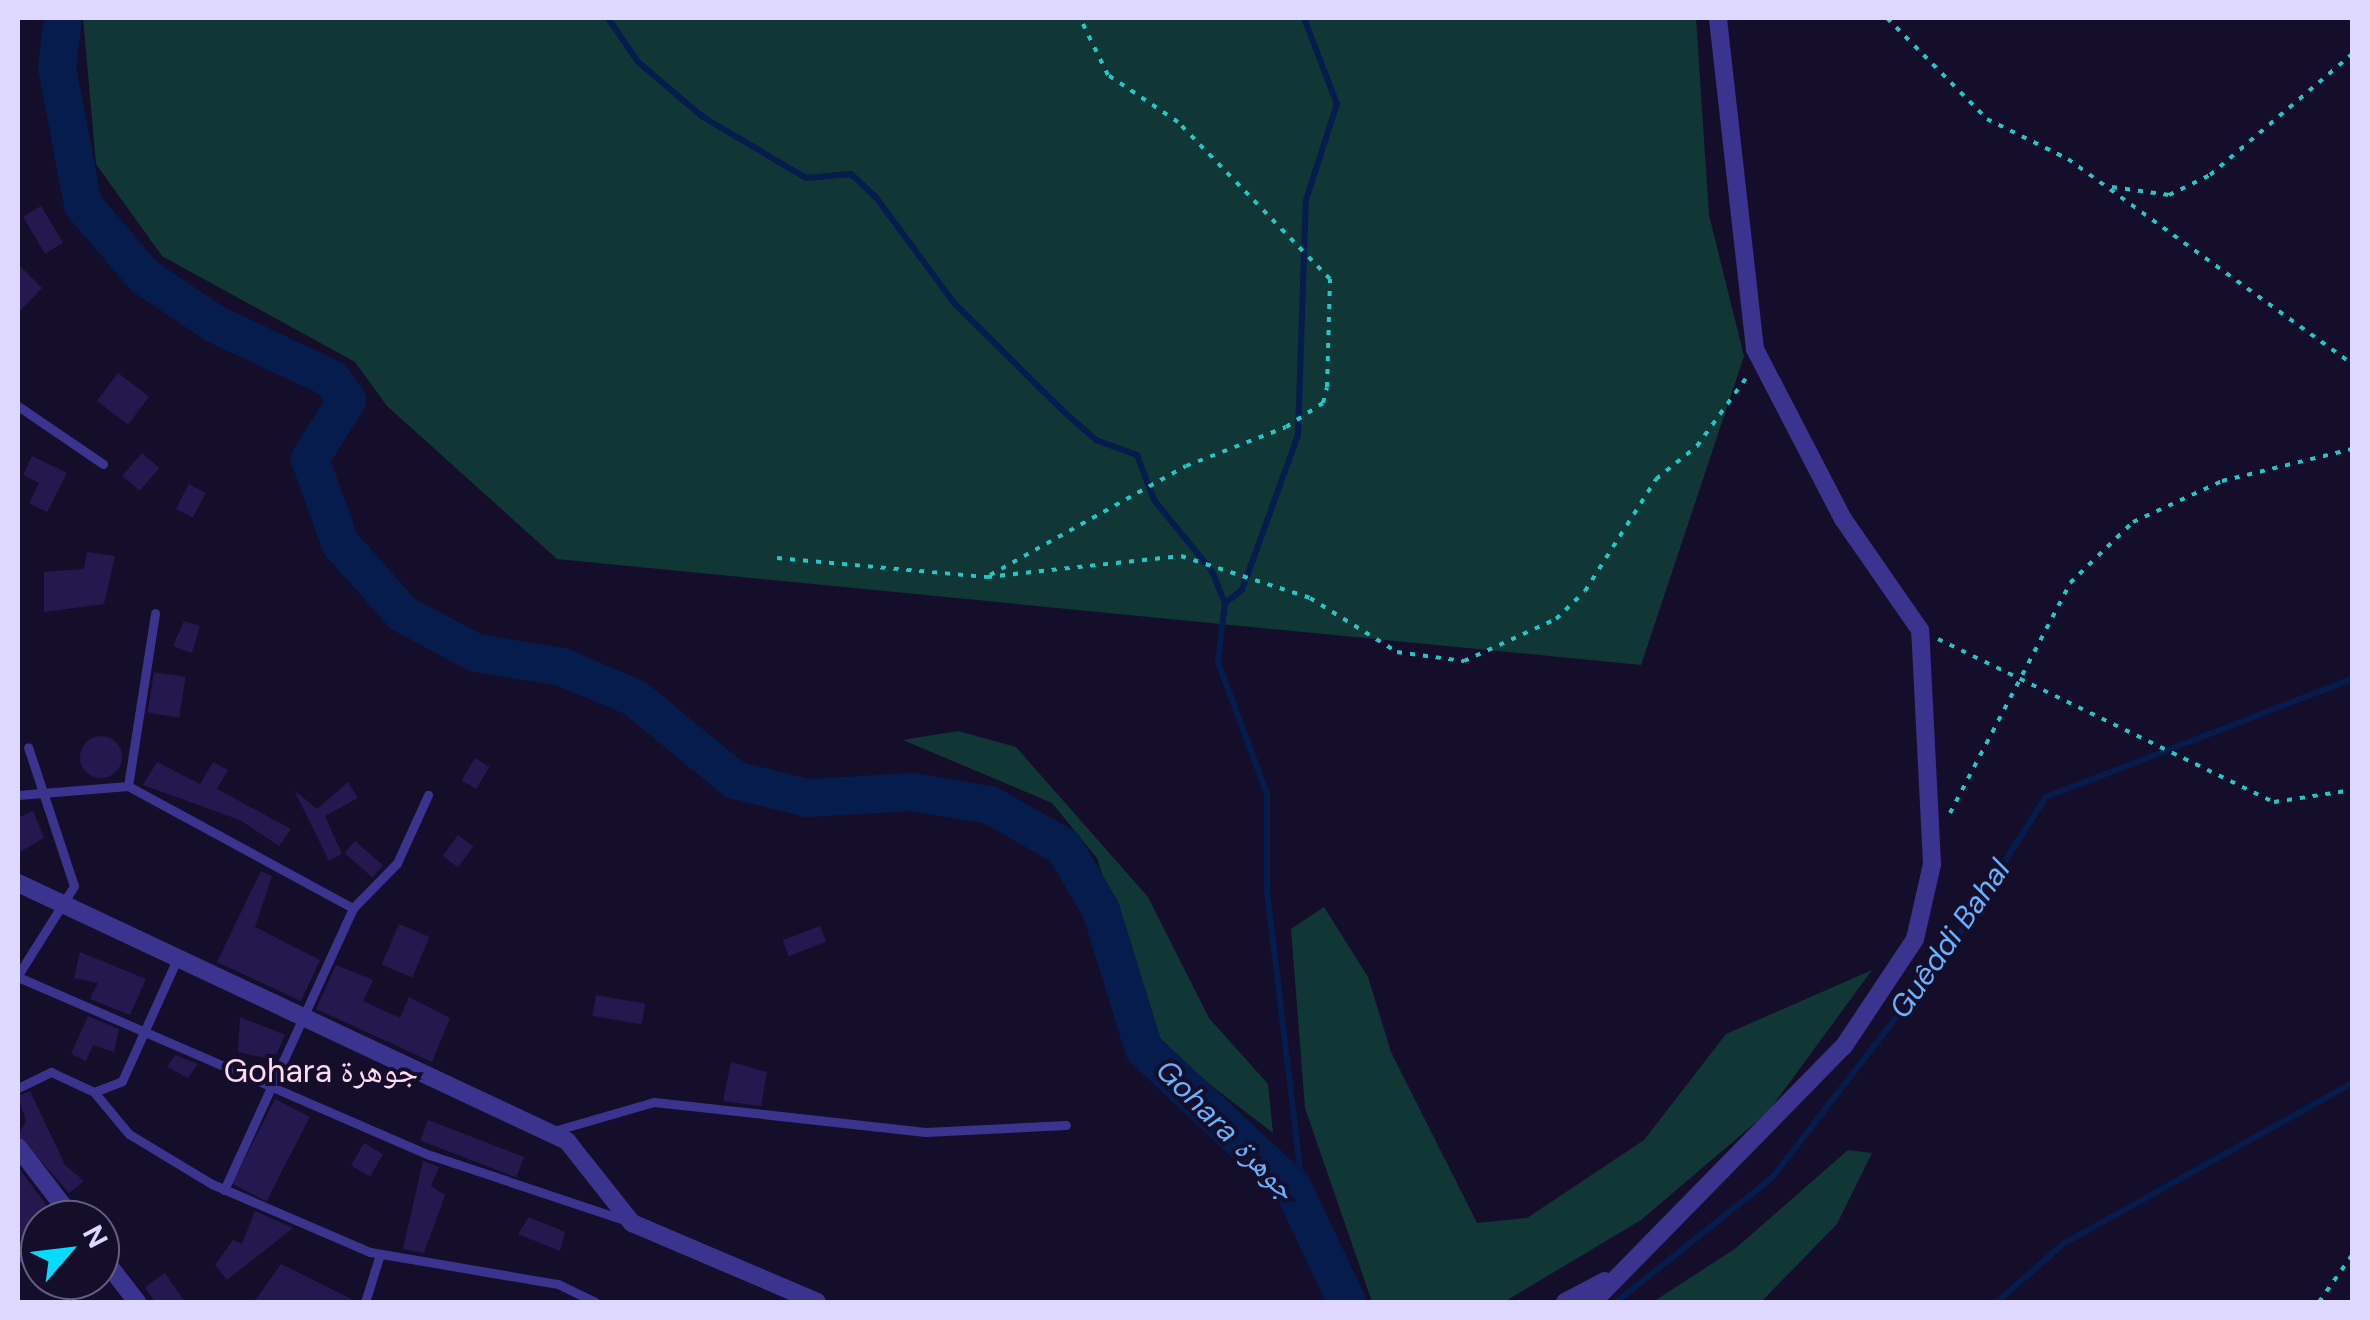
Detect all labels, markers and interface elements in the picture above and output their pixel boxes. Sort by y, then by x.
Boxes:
water label: Guêddi Bahal [1882,853,2018,1025]
district label: Gohara جوهرة [224,1052,418,1090]
water label: Gohara جوهرة [1148,1052,1304,1208]
north arrow [20,1200,120,1300]
text: N [74,1219,116,1254]

